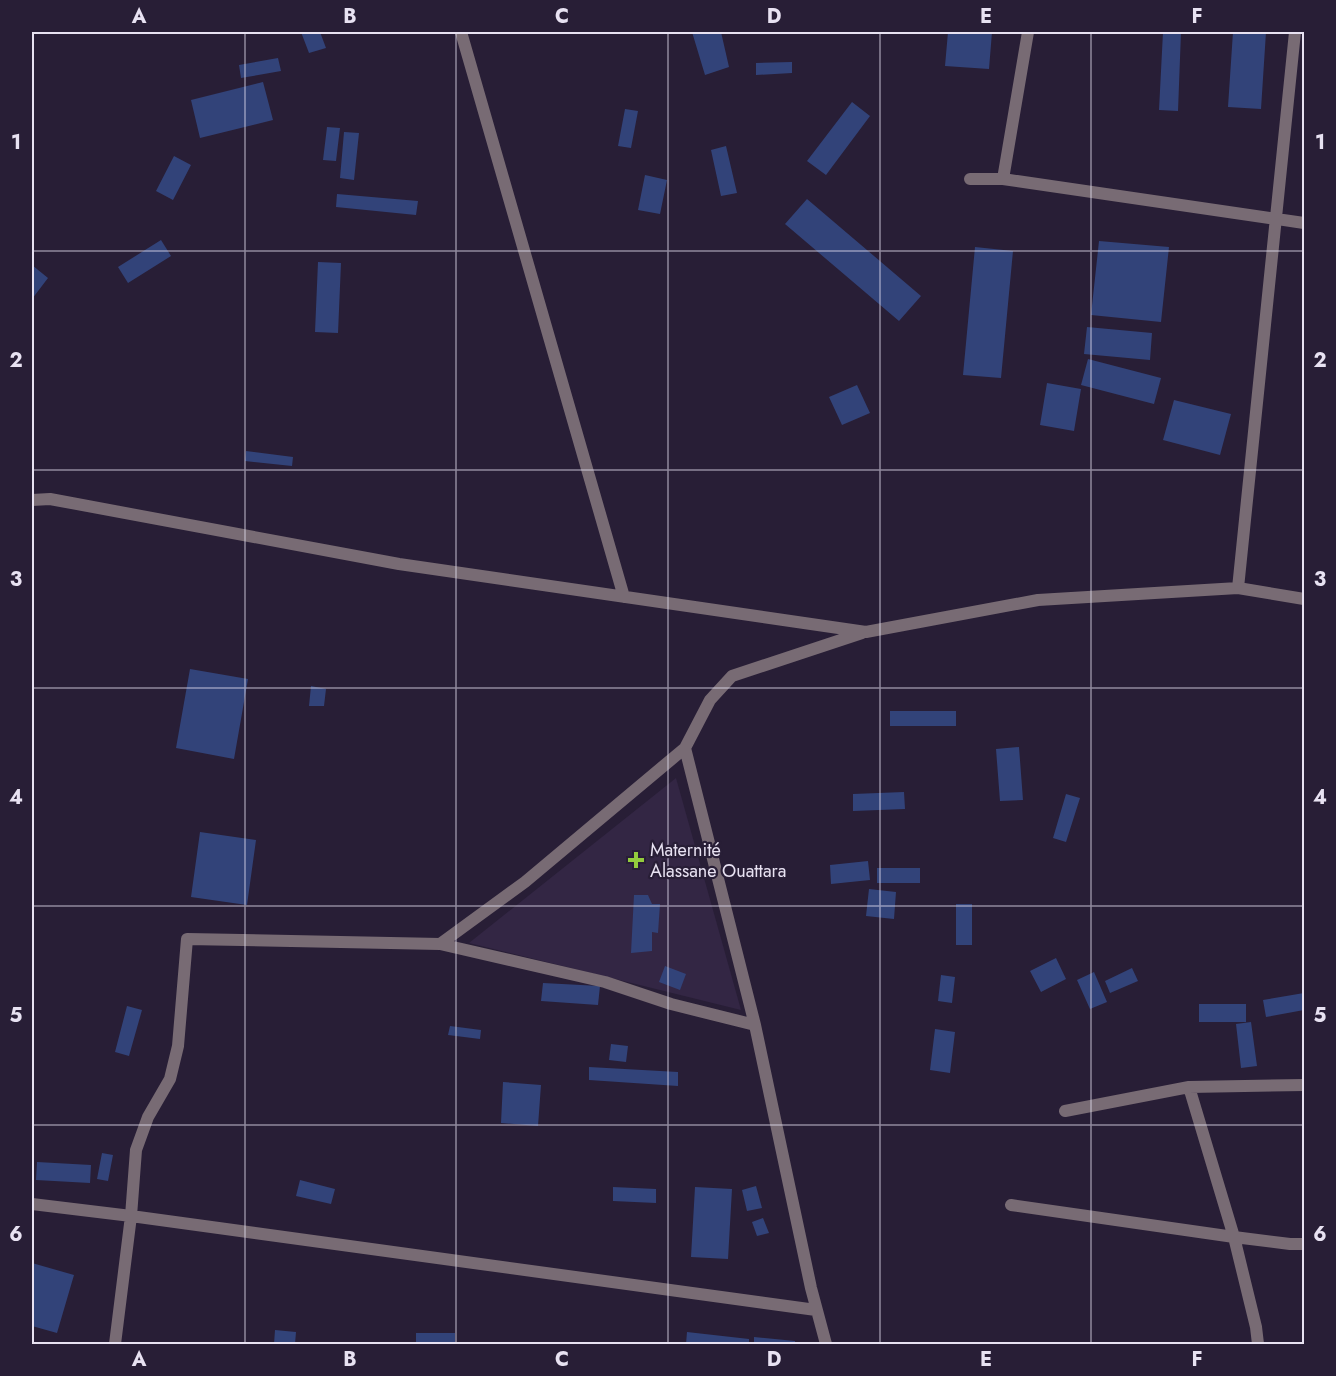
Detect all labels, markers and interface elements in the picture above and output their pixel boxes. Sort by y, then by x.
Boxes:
text: A [131,2,147,31]
text: B [343,2,357,31]
text: C [555,2,569,31]
text: D [767,2,781,31]
text: E [980,2,992,31]
text: F [1191,2,1203,31]
text: 1 [11,128,21,157]
text: 1 [1315,128,1325,157]
text: 2 [9,346,23,375]
text: 2 [1313,346,1327,375]
text: 3 [10,565,22,594]
text: 3 [1314,565,1326,594]
text: 4 [9,783,23,812]
text: 4 [1313,783,1327,812]
place label: Maternité Alassane Ouattara [650,837,786,884]
marker: Maternité Alassane Ouattara [627,851,645,869]
text: 5 [10,1001,23,1030]
text: 5 [1314,1001,1327,1030]
text: 6 [9,1220,23,1249]
text: 6 [1313,1220,1327,1249]
text: A [131,1345,147,1374]
text: B [343,1345,357,1374]
text: C [555,1345,569,1374]
text: D [767,1345,781,1374]
text: E [980,1345,992,1374]
text: F [1191,1345,1203,1374]

